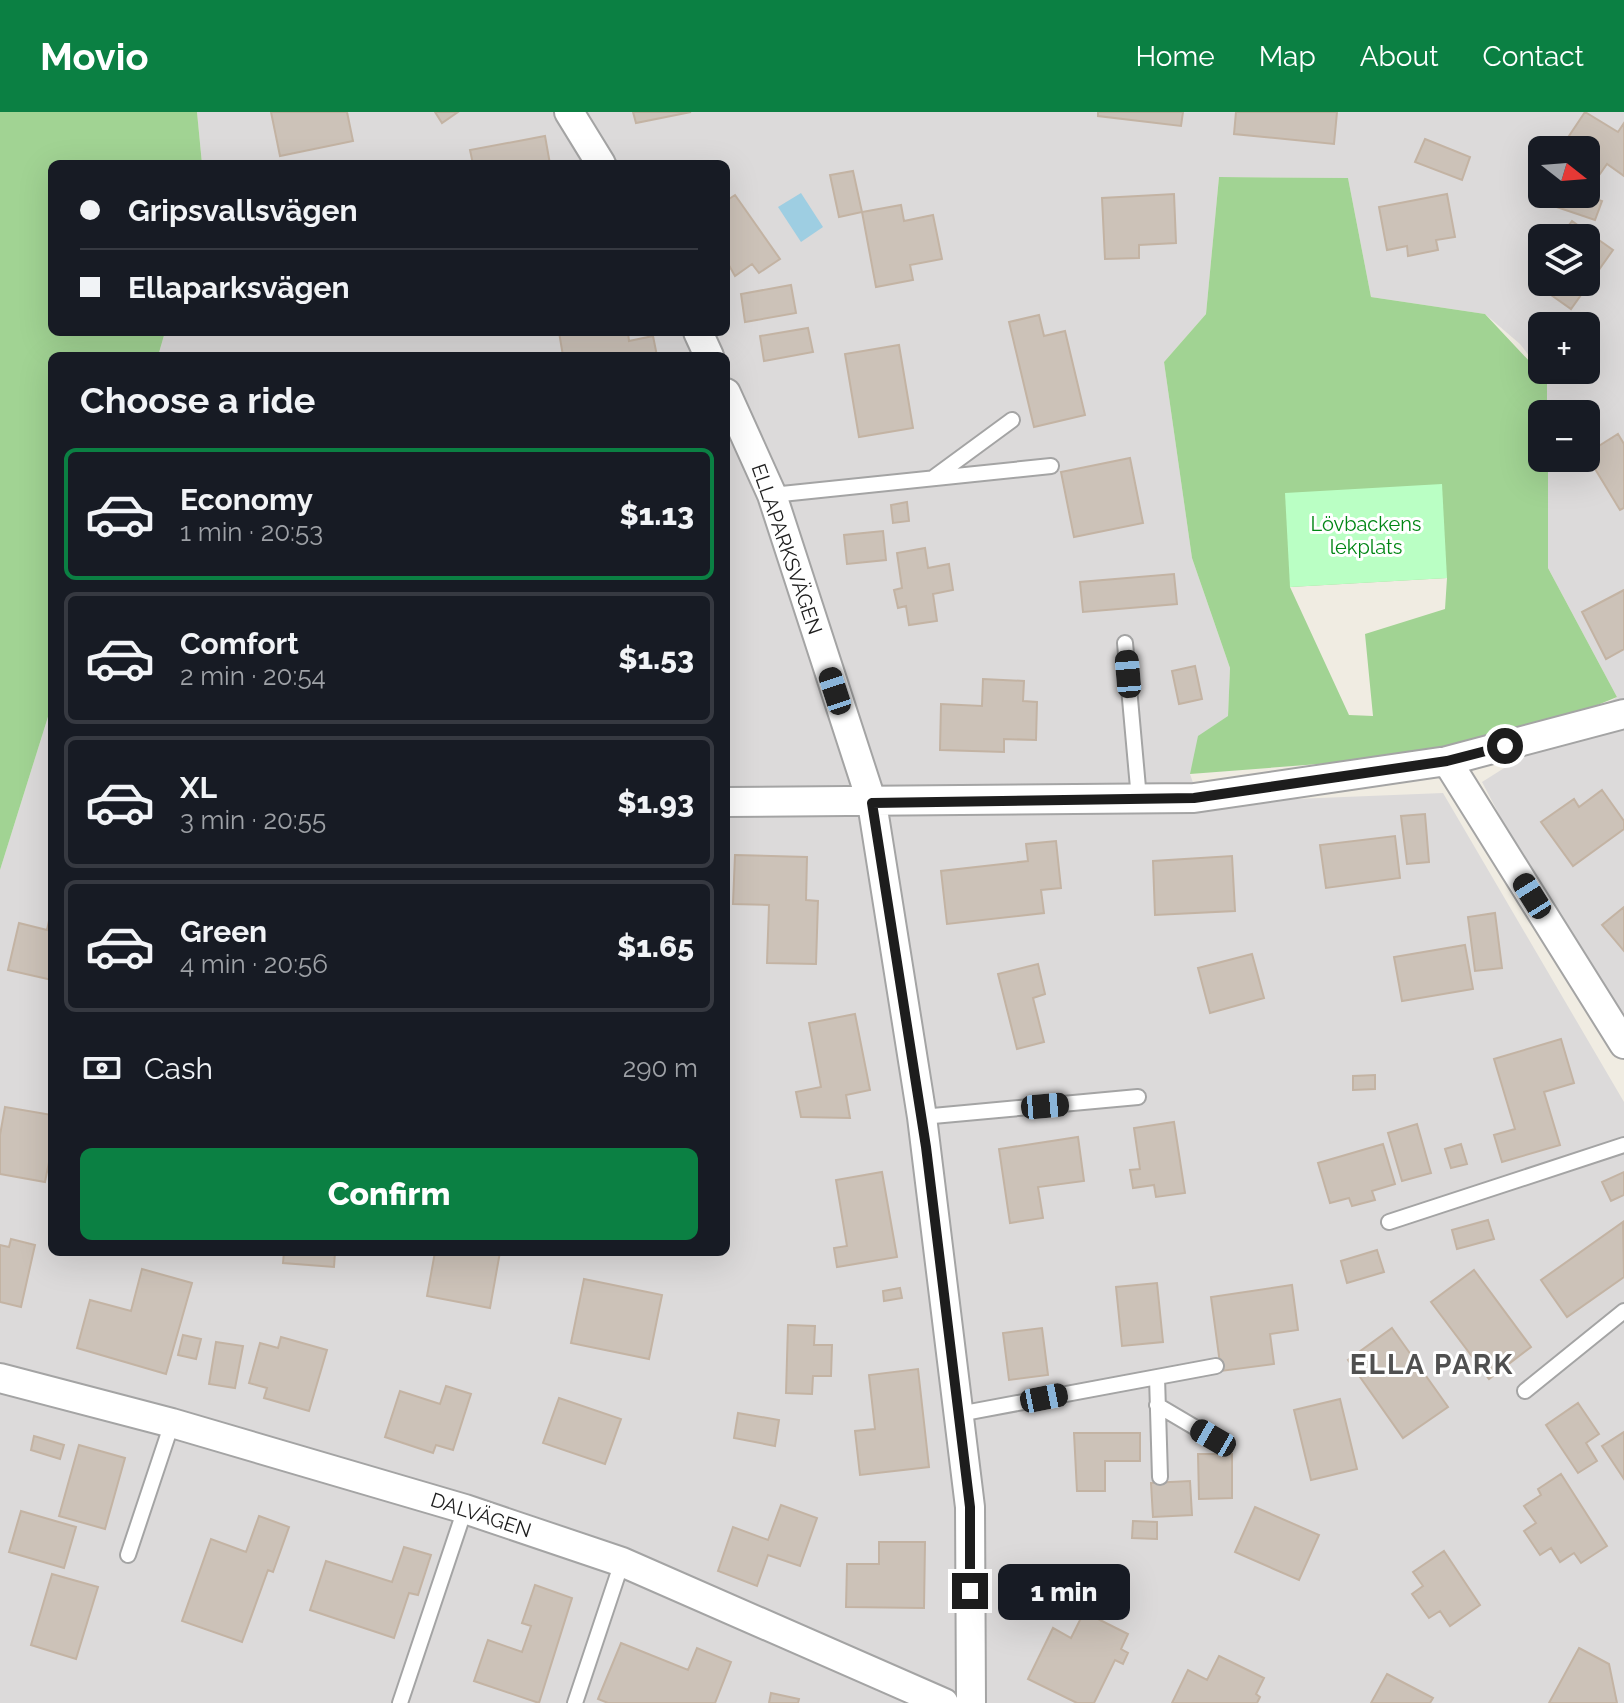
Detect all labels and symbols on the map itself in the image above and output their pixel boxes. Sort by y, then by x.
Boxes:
north arrow [1528,136,1600,208]
street label: ELLAPARKSVÄGEN [747,460,827,638]
park label: Lövbackens lekplats [1311,512,1421,559]
car [1114,649,1142,699]
car [816,664,854,718]
route start [1487,728,1523,764]
car [1509,869,1555,923]
car [1020,1092,1070,1120]
district label: ELLA PARK [1350,1348,1514,1381]
car [1018,1382,1070,1414]
car [1186,1416,1240,1460]
street label: DALVÄGEN [428,1487,534,1543]
callout: 1 min [998,1563,1130,1619]
route end [952,1573,988,1609]

